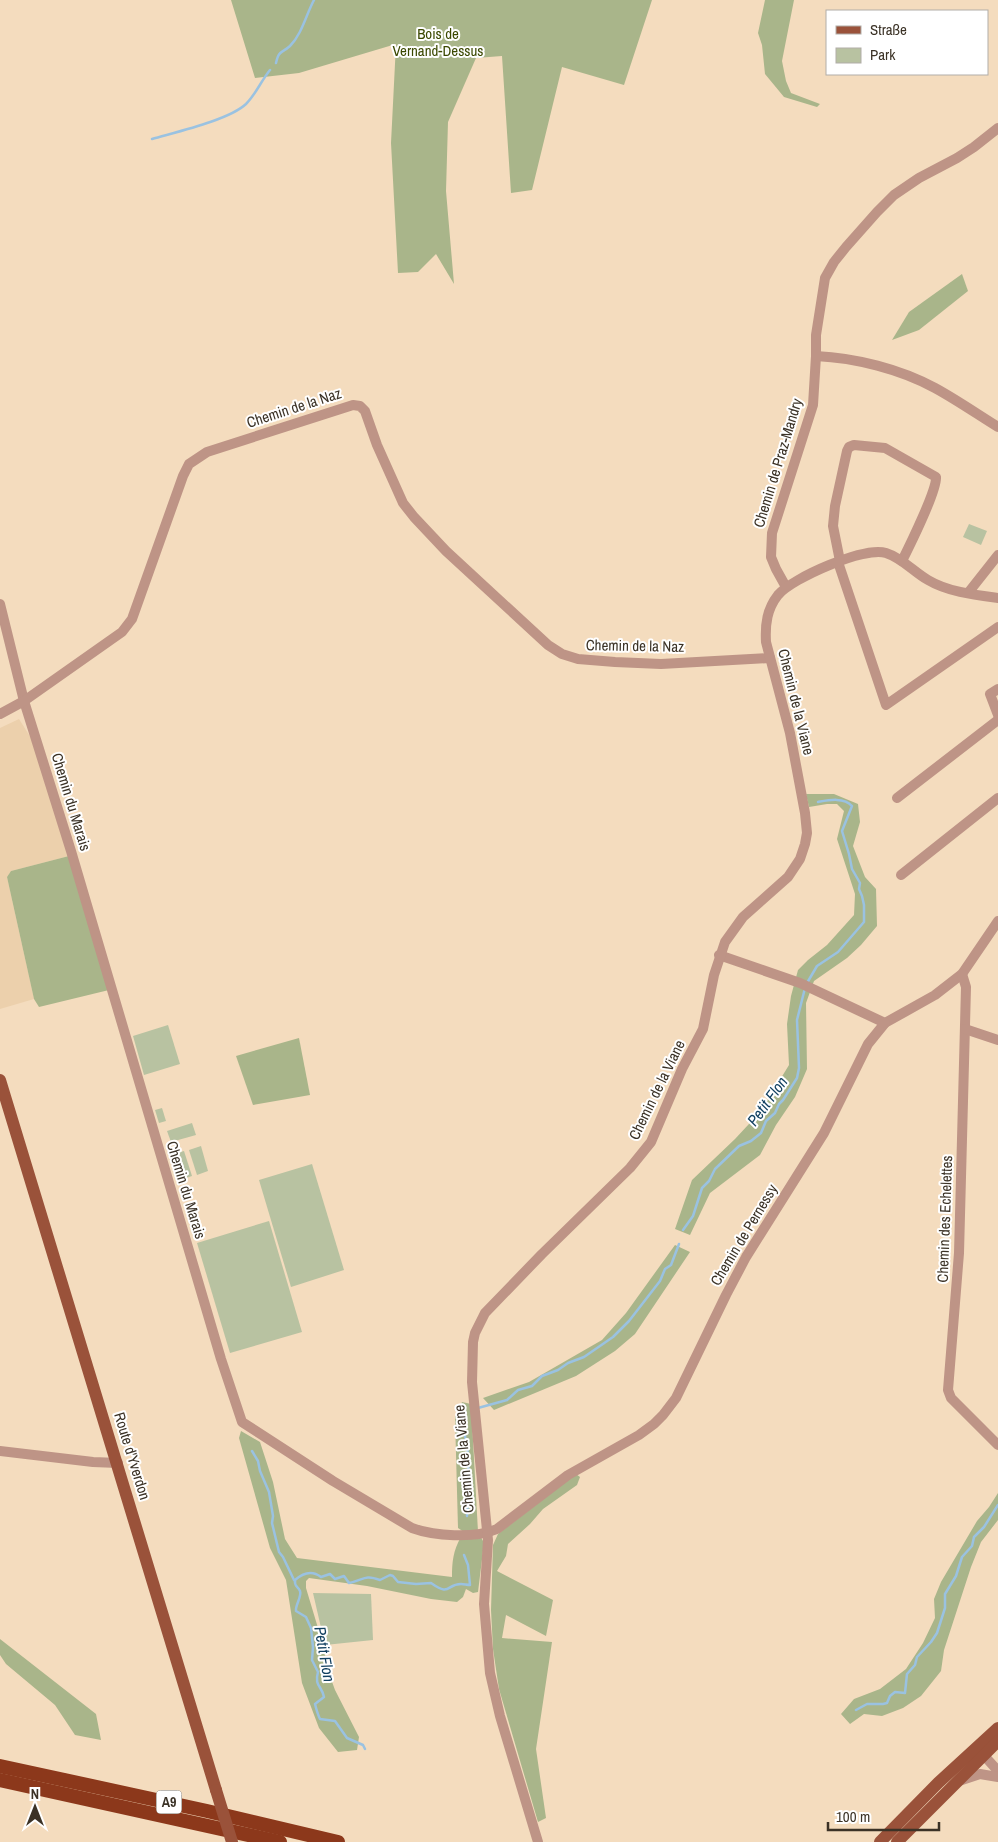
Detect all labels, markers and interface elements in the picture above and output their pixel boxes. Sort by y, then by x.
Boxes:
legend [826,10,988,75]
text: Straße [870,19,907,40]
park label: Bois de Vernand-Dessus [393,23,483,61]
text: Park [870,44,896,65]
street label: Chemin de la Naz [244,382,344,433]
street label: Chemin de Praz-Mandry [748,395,807,530]
street label: Chemin de la Naz [586,634,684,657]
street label: Chemin de la Viane [773,647,820,757]
street label: Chemin du Marais [47,750,96,853]
street label: Chemin de la Viane [623,1036,690,1143]
water label: Petit Flon [742,1072,792,1130]
street label: Chemin du Marais [162,1138,211,1241]
street label: Chemin des Echelettes [932,1155,957,1283]
street label: Chemin de Pernessy [705,1179,783,1289]
street label: Chemin de la Viane [448,1404,479,1514]
street label: Route d'Yverdon [109,1409,156,1502]
water label: Petit Flon [309,1624,341,1684]
north arrow [10,1782,60,1832]
text: N [31,1785,39,1803]
road number: A9 [156,1790,182,1814]
scale bar [828,1800,939,1832]
text: 100 m [836,1806,870,1827]

